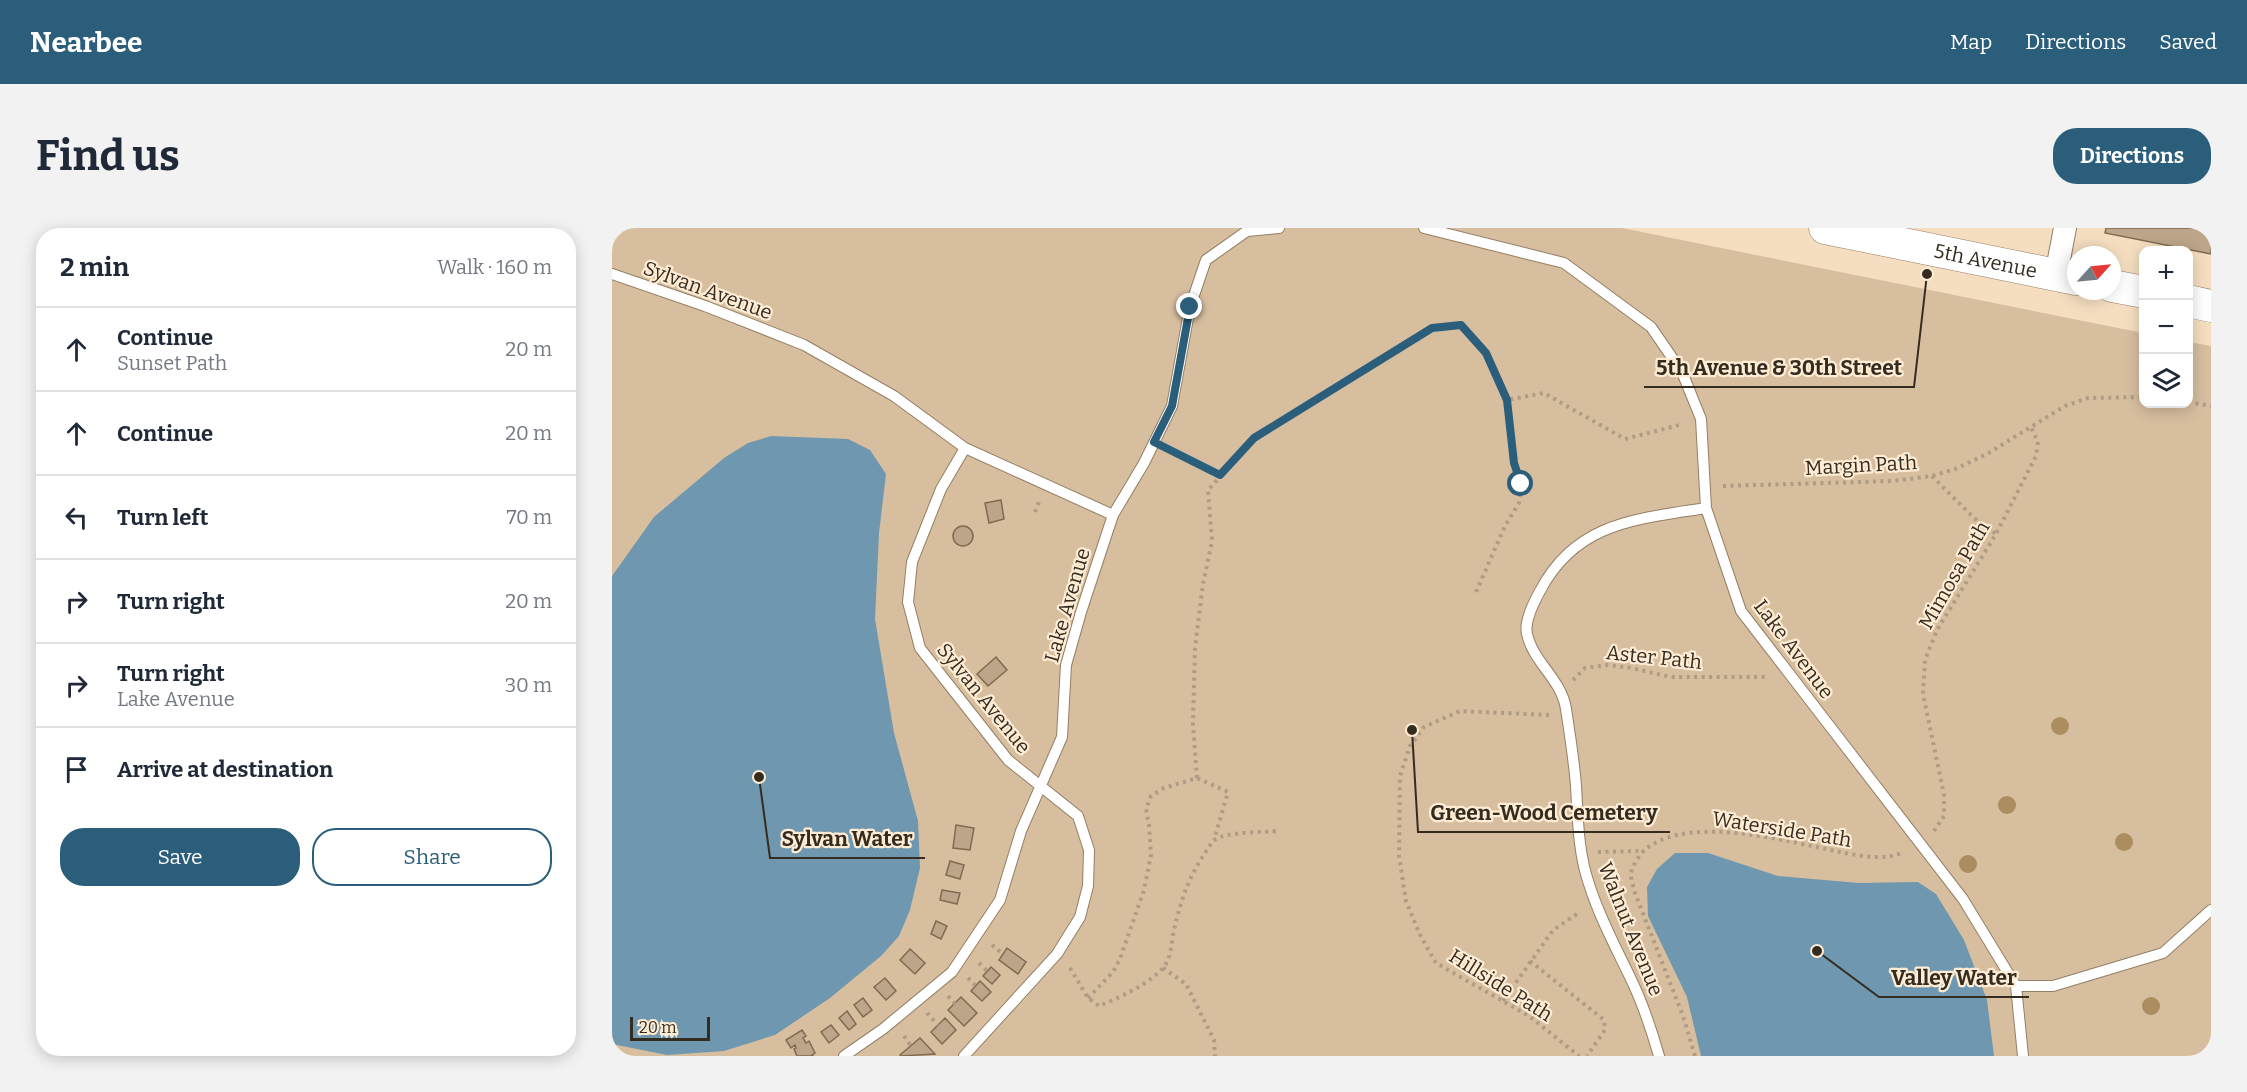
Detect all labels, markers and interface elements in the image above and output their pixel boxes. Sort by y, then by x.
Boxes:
text: Nearbee [30,26,142,59]
text: Map [1950,29,1992,55]
text: Directions [2025,29,2126,55]
text: Saved [2159,29,2217,55]
button: Directions [2053,128,2211,184]
text: Find us [36,131,180,181]
street label: 5th Avenue [1932,238,2039,283]
north arrow [2067,246,2121,300]
map controls [2139,246,2193,408]
button: + [2139,246,2193,300]
text: 2 min [60,252,129,283]
text: Walk · 160 m [437,255,552,279]
street label: Sylvan Avenue [640,256,776,324]
route end [1176,293,1202,319]
button: − [2139,300,2193,354]
text: Continue [117,324,213,351]
icon: ahead [60,333,93,366]
text: 20 m [505,337,552,361]
callout: 5th Avenue & 30th Street [1644,348,1914,387]
text: Sunset Path [117,351,227,375]
button: layers [2139,354,2193,408]
text: 5th Avenue & 30th Street [1656,355,1903,381]
icon: ahead [60,417,93,450]
text: Continue [117,420,213,447]
text: 20 m [505,421,552,445]
street label: Margin Path [1804,450,1918,480]
route start [1507,470,1533,496]
icon: left [60,501,93,534]
text: Turn left [117,504,209,531]
text: 70 m [506,505,552,529]
street label: Mimosa Path [1913,516,1995,633]
street label: Lake Avenue [1039,545,1095,665]
icon: right [60,585,93,618]
text: Turn right [117,588,225,615]
text: 20 m [505,589,552,613]
street label: Lake Avenue [1749,595,1839,703]
street label: Sylvan Avenue [932,638,1036,758]
street label: Aster Path [1605,640,1704,674]
text: Turn right [117,660,225,687]
icon: right [60,669,93,702]
text: 30 m [505,673,552,697]
text: Lake Avenue [117,687,235,711]
icon: arrive [60,753,93,786]
text: Arrive at destination [117,756,333,783]
callout: Green-Wood Cemetery [1418,793,1670,832]
text: Green-Wood Cemetery [1430,800,1658,826]
street label: Waterside Path [1711,806,1854,852]
callout: Sylvan Water [770,819,925,858]
text: Sylvan Water [781,826,913,852]
button: Save [60,828,300,886]
button: Share [312,828,552,886]
street label: Walnut Avenue [1593,859,1669,999]
street label: Hillside Path [1445,944,1558,1027]
callout: Valley Water [1879,958,2029,997]
text: Valley Water [1891,965,2017,991]
scale bar [630,1014,710,1042]
text: 20 m [639,1018,676,1037]

